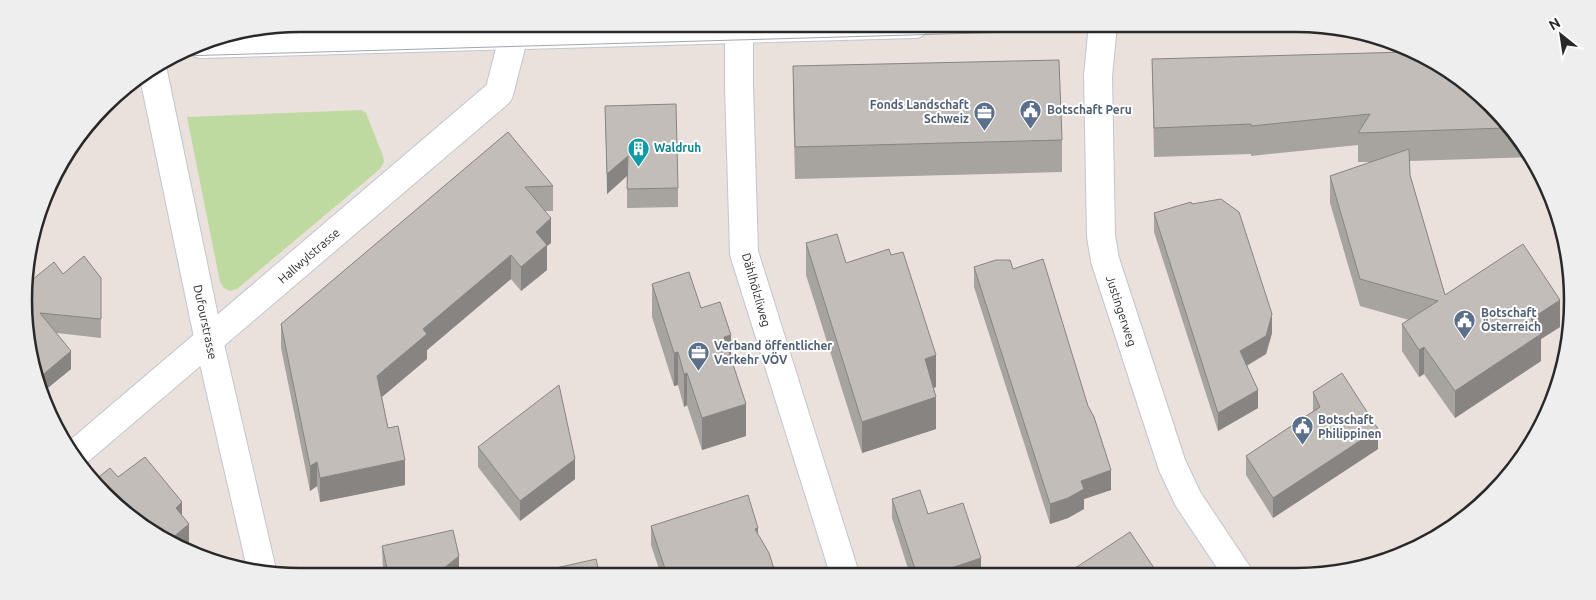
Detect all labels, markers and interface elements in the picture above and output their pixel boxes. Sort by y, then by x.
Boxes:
north arrow [1536,10,1586,60]
text: N [1546,14,1563,33]
place label: Fonds Landschaft Schweiz [870,98,969,125]
public building icon: Botschaft Peru [1019,98,1043,129]
office icon: Fonds Landschaft Schweiz [973,100,997,131]
place label: Botschaft Peru [1047,103,1132,116]
building icon: Waldruh [626,136,650,167]
place label: Waldruh [654,141,701,154]
street label: Hallwylstrasse [275,225,342,286]
street label: Dählhölzliweg [740,252,773,328]
street label: Justingerweg [1104,274,1139,348]
street label: Dufourstrasse [191,283,220,360]
place label: Botschaft Österreich [1481,306,1541,333]
public building icon: Botschaft Österreich [1453,308,1477,339]
place label: Verband öffentlicher Verkehr VÖV [714,339,832,366]
office icon: Verband öffentlicher Verkehr VÖV [686,341,710,372]
place label: Botschaft Philippinen [1318,413,1382,440]
public building icon: Botschaft Philippinen [1290,415,1314,446]

